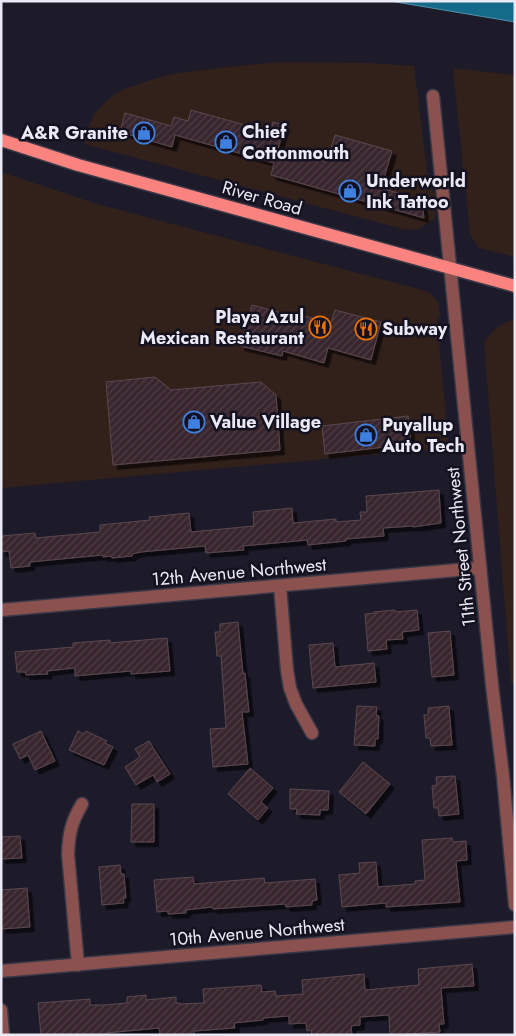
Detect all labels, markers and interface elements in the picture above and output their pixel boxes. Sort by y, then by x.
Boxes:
place label: Chief Cottonmouth [242,119,349,166]
place label: A&R Granite [20,120,128,146]
shop icon: A&R Granite [132,121,156,145]
shop icon: Chief Cottonmouth [214,130,238,154]
place label: Underworld Ink Tattoo [366,168,466,215]
street label: River Road [219,174,305,222]
shop icon: Underworld Ink Tattoo [338,179,362,203]
place label: Playa Azul Mexican Restaurant [140,304,304,351]
restaurant icon: Playa Azul Mexican Restaurant [308,315,332,339]
place label: Subway [382,316,448,342]
restaurant icon: Subway [354,317,378,341]
place label: Value Village [209,409,321,435]
shop icon: Value Village [182,410,206,434]
place label: Puyallup Auto Tech [381,412,465,459]
shop icon: Puyallup Auto Tech [354,423,378,447]
street label: 11th Street Northwest [440,465,482,628]
street label: 12th Avenue Northwest [150,551,328,593]
street label: 10th Avenue Northwest [168,911,346,953]

